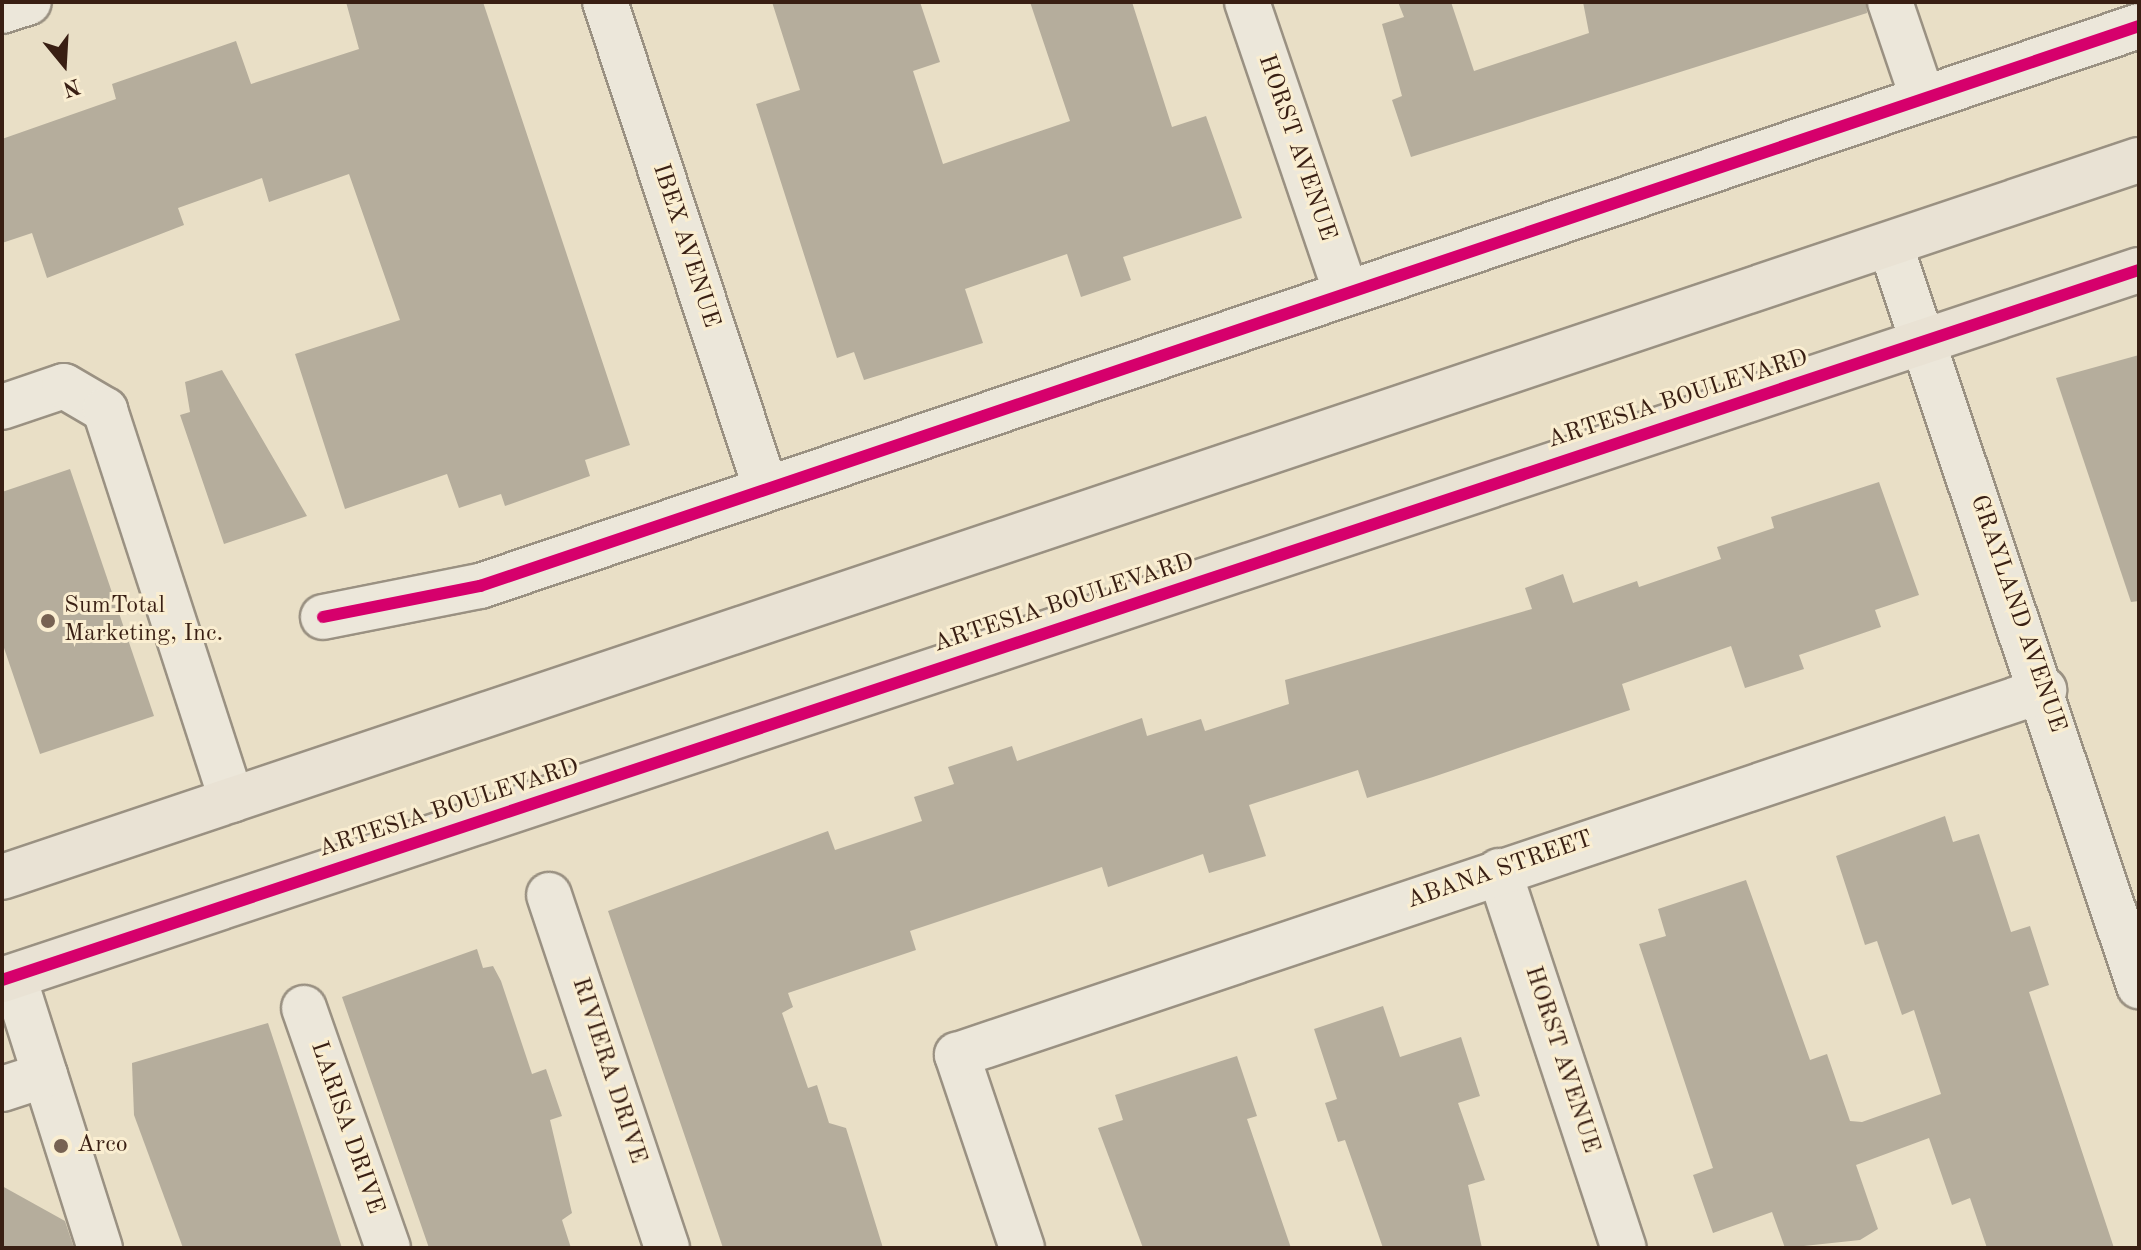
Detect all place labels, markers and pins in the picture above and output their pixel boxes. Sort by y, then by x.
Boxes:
place label: SumTotal Marketing, Inc. [64,593,223,649]
marker: SumTotal Marketing, Inc. [39,612,57,630]
place label: Arco [77,1132,128,1160]
marker: Arco [52,1137,70,1155]

